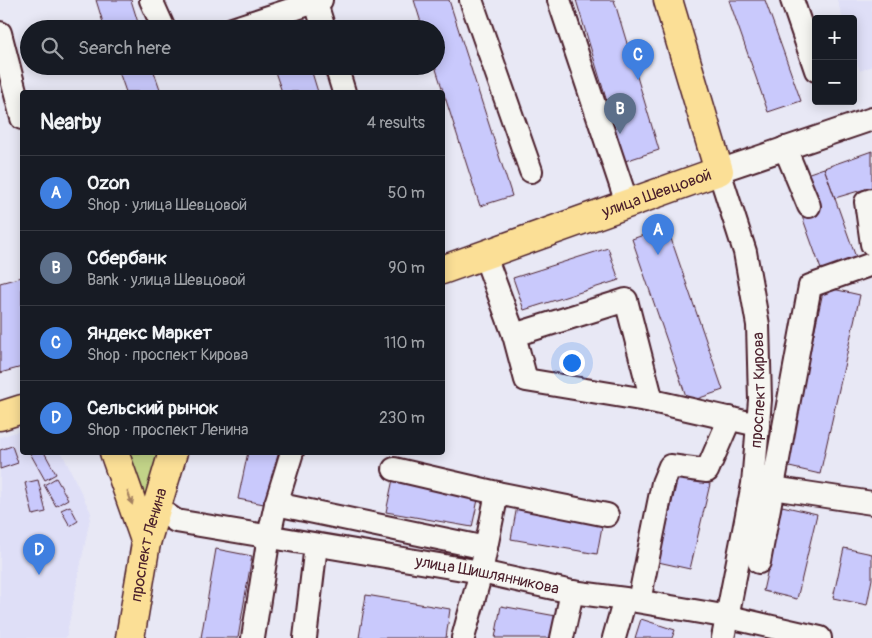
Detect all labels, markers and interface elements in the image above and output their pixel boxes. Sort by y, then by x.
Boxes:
map controls [812,15,857,105]
button: + [812,15,857,60]
search box [20,20,445,75]
icon: search [38,34,66,62]
text: Search here [78,36,171,60]
pin: C [622,39,654,80]
button: − [812,60,857,105]
pin: B [604,93,636,134]
text: Nearby [40,109,101,136]
text: 4 results [367,113,425,133]
street label: улица Шевцовой [598,164,714,222]
text: Ozon [87,171,130,195]
text: A [51,183,61,203]
text: 50 m [388,183,425,203]
text: Shop · улица Шевцовой [87,195,247,215]
pin: A [642,214,674,255]
text: Сбербанк [87,246,167,270]
text: B [51,258,61,278]
text: 90 m [388,258,425,278]
text: Bank · улица Шевцовой [87,270,246,290]
text: Яндекс Маркет [87,321,212,345]
street label: проспект Кирова [746,332,770,449]
text: C [51,333,61,353]
text: 110 m [384,333,425,353]
text: Shop · проспект Кирова [87,345,248,365]
your location [559,350,585,376]
text: Сельский рынок [87,396,219,420]
text: D [51,408,61,428]
text: 230 m [379,408,425,428]
text: Shop · проспект Ленина [87,420,248,440]
street label: проспект Ленина [126,486,172,603]
one-way arrow [126,491,134,506]
pin: D [23,534,55,575]
street label: улица Шишлянникова [413,551,561,599]

